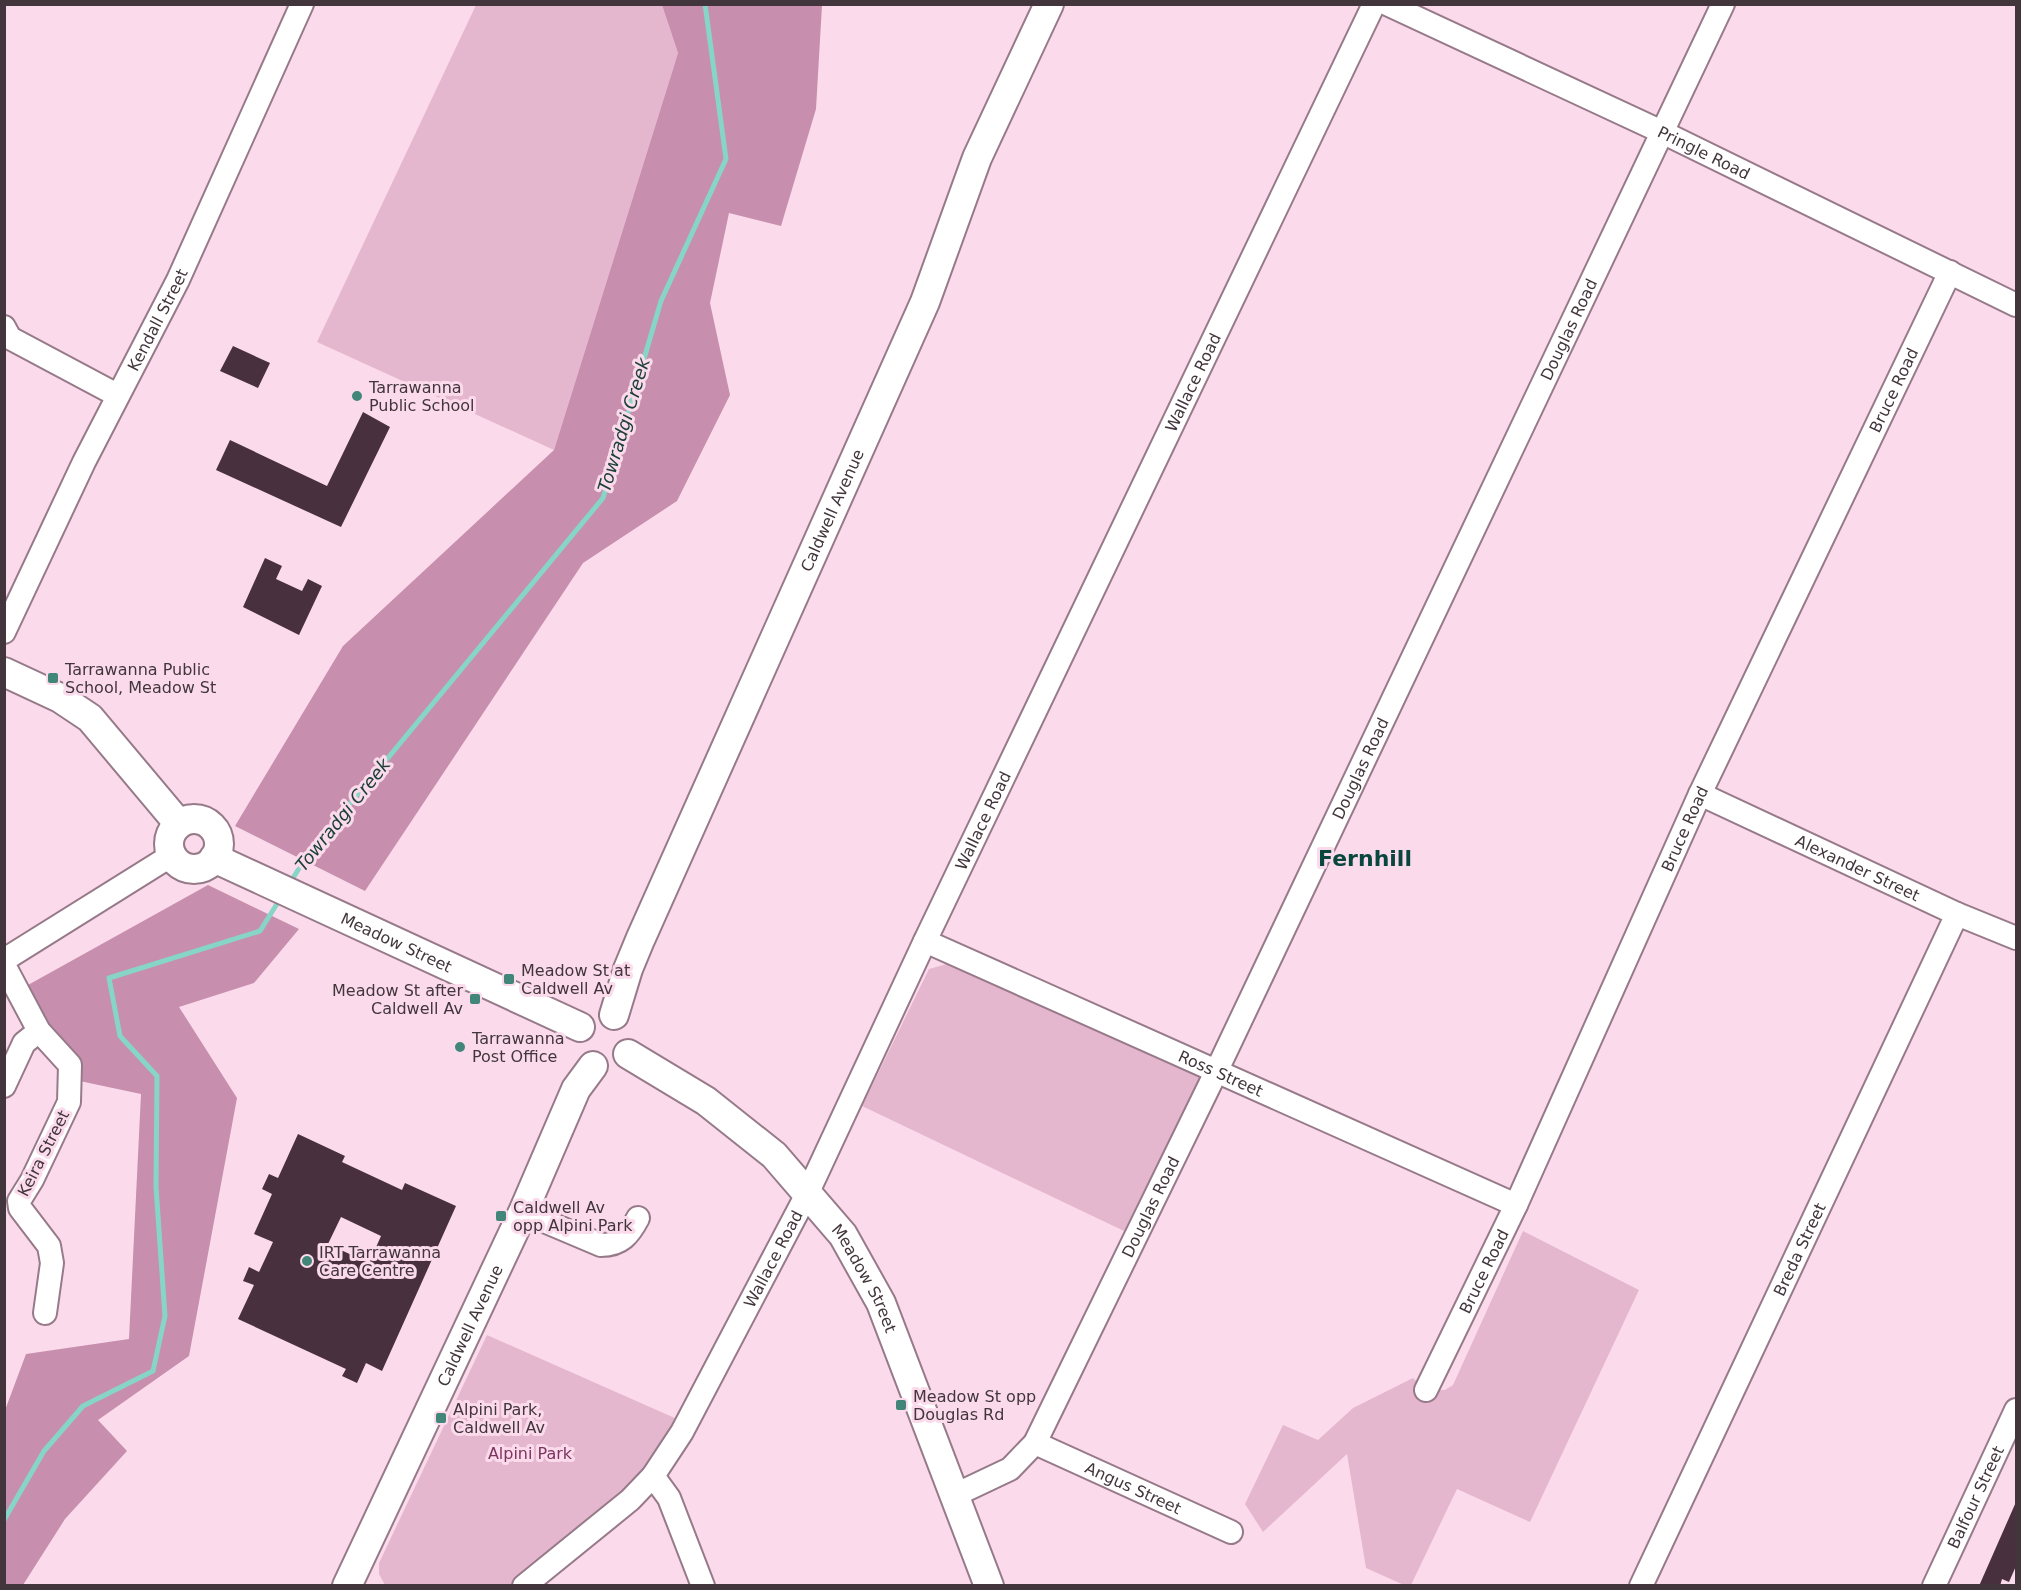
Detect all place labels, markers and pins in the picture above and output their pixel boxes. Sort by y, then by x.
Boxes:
place label: Tarrawanna Public School [368,378,475,415]
marker: Tarrawanna Public School [350,389,364,403]
place label: Tarrawanna Public School, Meadow St [64,660,216,697]
marker: Tarrawanna Public School, Meadow St [46,671,60,685]
place label: Meadow St at Caldwell Av [521,961,630,998]
marker: Meadow St at Caldwell Av [502,972,516,986]
place label: Meadow St after Caldwell Av [332,981,463,1018]
marker: Meadow St after Caldwell Av [468,992,482,1006]
place label: Tarrawanna Post Office [471,1029,565,1066]
marker: Tarrawanna Post Office [453,1040,467,1054]
place label: Caldwell Av opp Alpini Park [513,1198,633,1235]
marker: Caldwell Av opp Alpini Park [494,1209,508,1223]
place label: IRT Tarrawanna Care Centre [319,1243,441,1280]
marker: IRT Tarrawanna Care Centre [300,1254,314,1268]
place label: Meadow St opp Douglas Rd [913,1387,1036,1424]
marker: Meadow St opp Douglas Rd [894,1398,908,1412]
place label: Alpini Park, Caldwell Av [453,1400,545,1437]
marker: Alpini Park, Caldwell Av [434,1411,448,1425]

